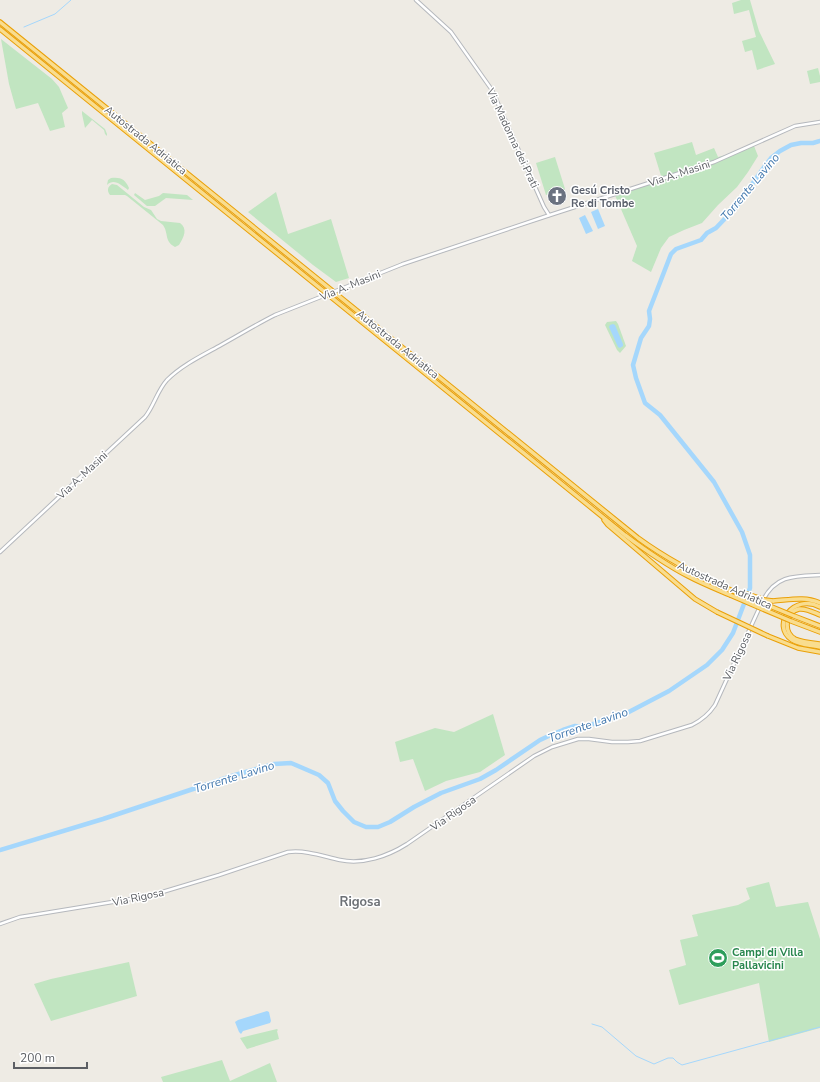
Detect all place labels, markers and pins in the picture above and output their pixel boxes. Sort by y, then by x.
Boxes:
place label: Gesú Cristo Re di Tombe [571,183,634,211]
church icon: Gesú Cristo Re di Tombe [546,185,568,207]
place label: Campi di Villa Pallavicini [732,945,803,973]
sports icon: Campi di Villa Pallavicini [707,947,729,969]

